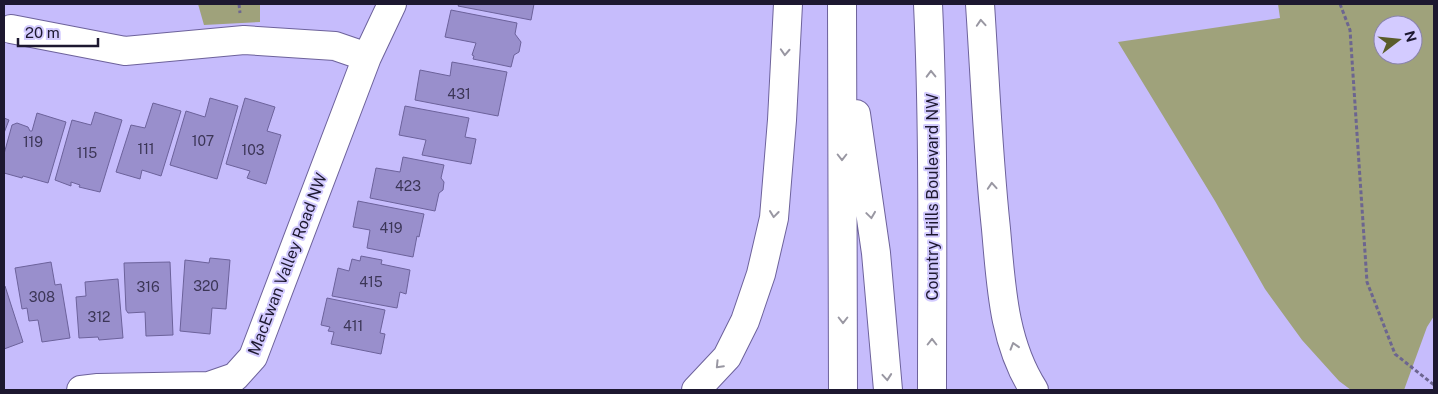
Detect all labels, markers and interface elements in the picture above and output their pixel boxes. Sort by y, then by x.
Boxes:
scale bar [18,15,98,47]
north arrow [1373,15,1423,65]
one-way arrow [976,19,987,27]
text: 20 m [25,24,60,41]
text: N [1401,29,1420,44]
one-way arrow [780,49,791,57]
one-way arrow [926,70,936,78]
house number: 431 [447,86,471,102]
street label: Country Hills Boulevard NW [923,94,942,301]
house number: 107 [192,133,214,149]
house number: 119 [23,134,43,150]
house number: 111 [137,141,155,157]
house number: 103 [242,142,265,158]
house number: 115 [77,145,97,161]
one-way arrow [837,154,847,162]
street label: MacEwan Valley Road NW [244,170,331,358]
house number: 423 [395,178,421,194]
one-way arrow [986,181,997,189]
one-way arrow [769,211,780,219]
one-way arrow [865,211,875,220]
house number: 419 [379,220,403,236]
house number: 415 [359,274,383,290]
house number: 320 [193,278,219,294]
house number: 316 [136,279,160,295]
house number: 308 [29,289,55,305]
house number: 312 [88,309,110,325]
one-way arrow [838,316,848,324]
house number: 411 [343,318,363,334]
one-way arrow [927,337,937,345]
one-way arrow [1009,342,1019,351]
one-way arrow [716,360,725,369]
one-way arrow [881,373,892,381]

